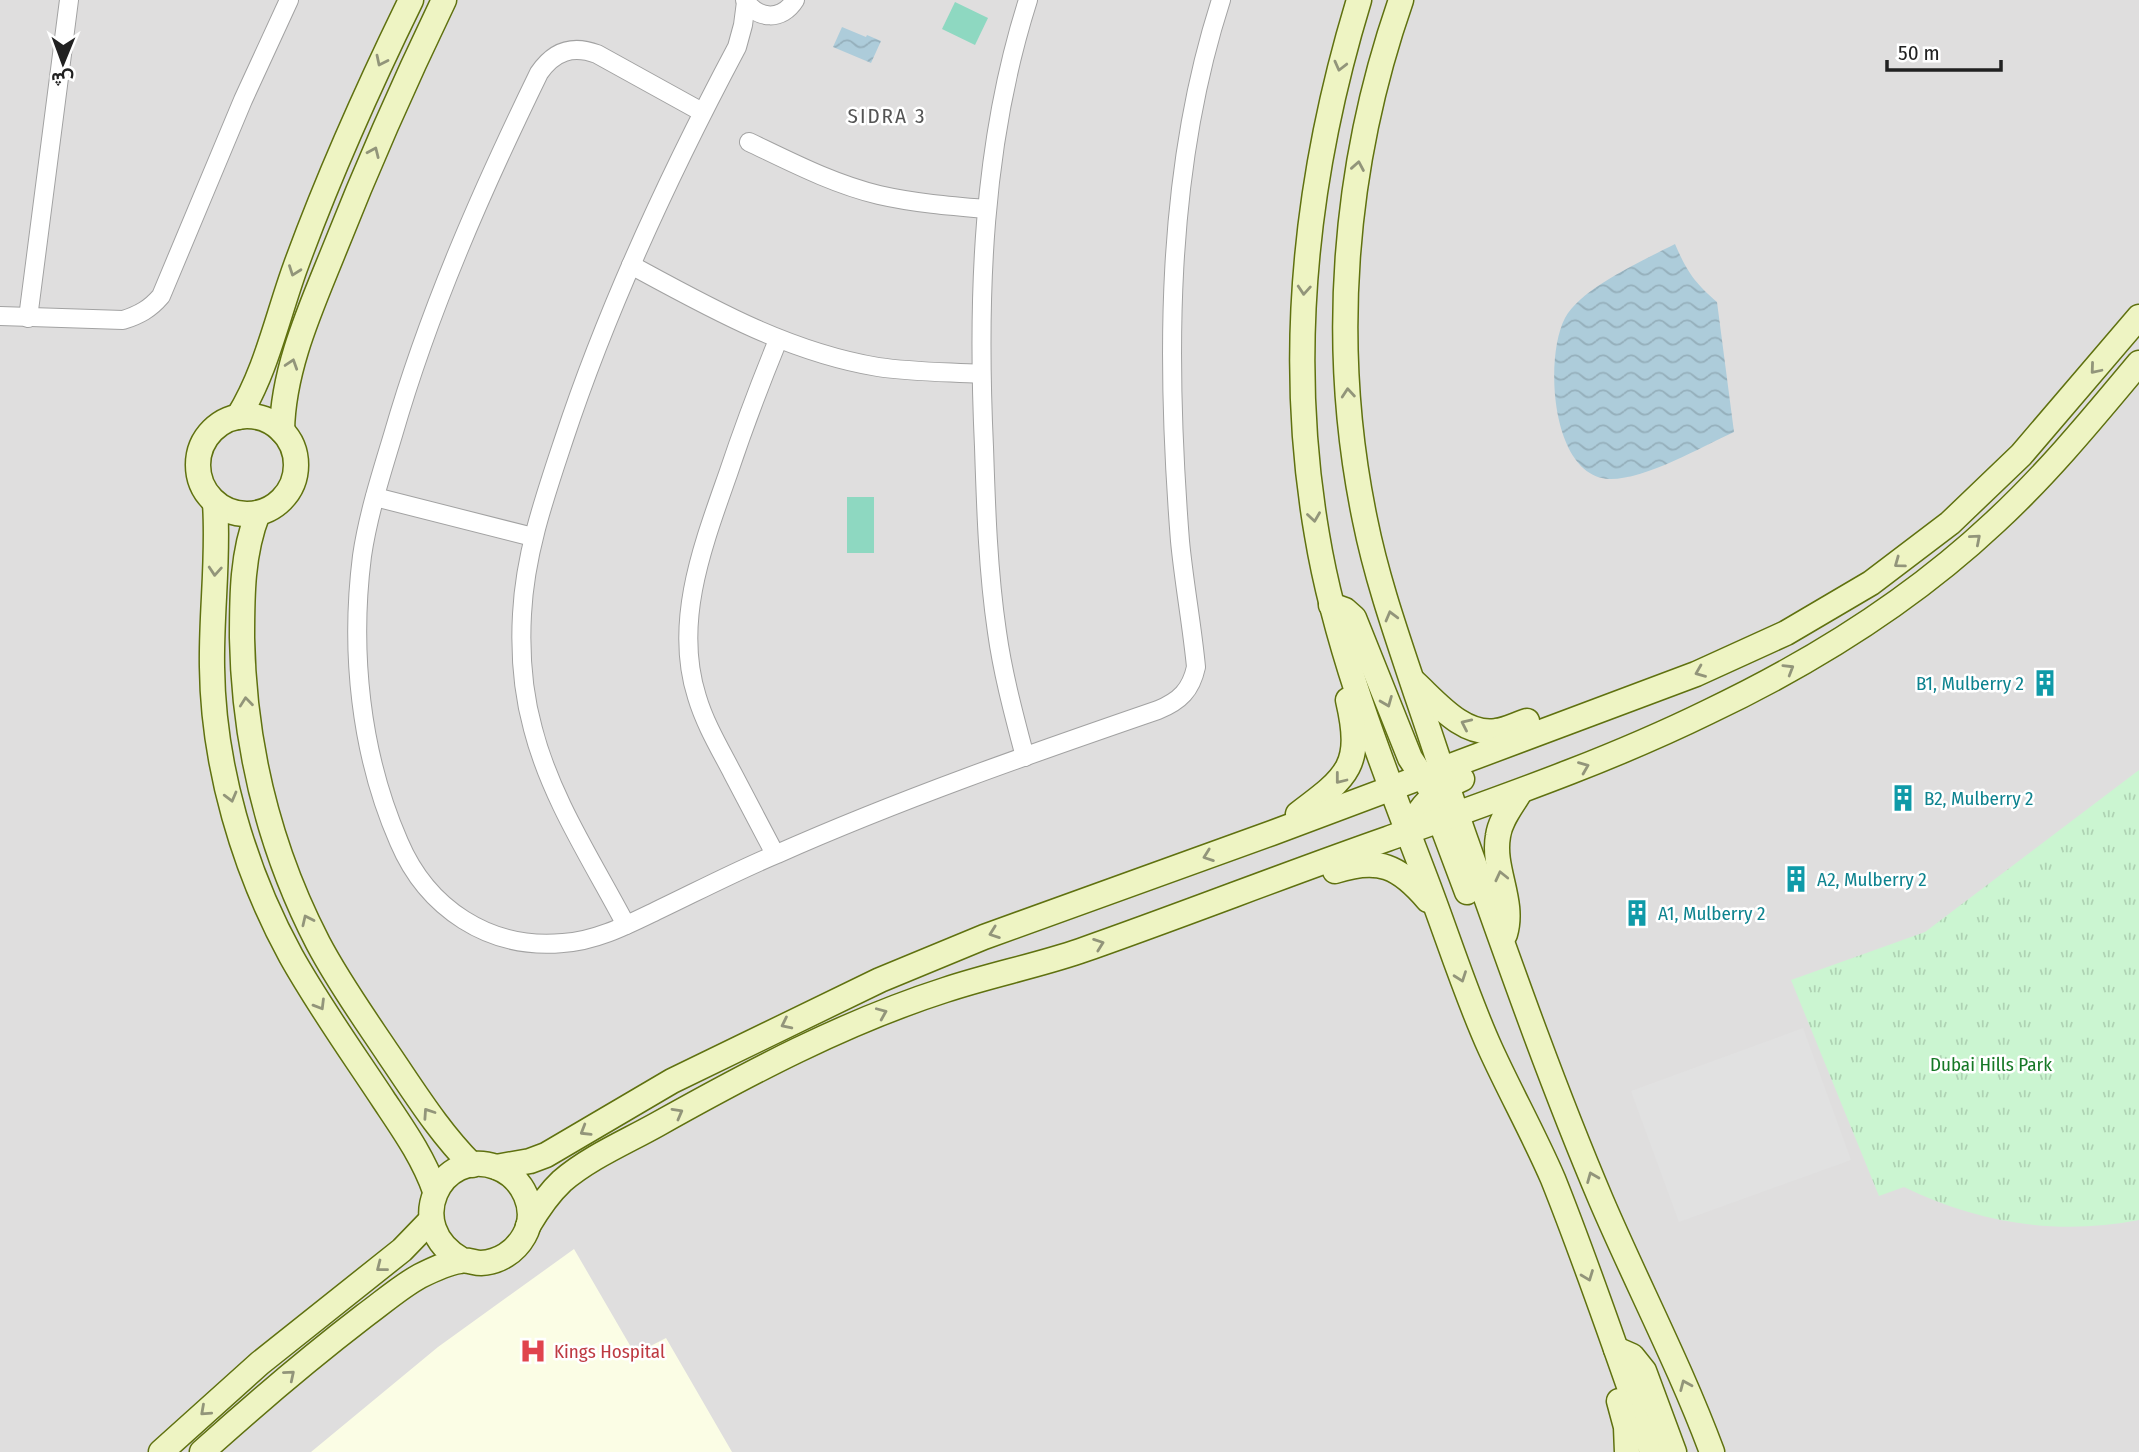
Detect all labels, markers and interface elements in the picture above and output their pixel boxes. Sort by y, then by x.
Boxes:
north arrow [28,28,98,98]
scale bar [1887,28,2001,72]
text: 50 m [1898,40,1940,66]
one-way arrow [376,54,390,66]
one-way arrow [1334,60,1348,72]
text: ش [51,68,74,91]
district label: SIDRA 3 [847,103,927,129]
one-way arrow [366,147,380,159]
one-way arrow [1350,160,1365,172]
one-way arrow [288,265,302,277]
one-way arrow [1297,285,1312,296]
one-way arrow [284,359,299,371]
one-way arrow [2091,361,2103,374]
one-way arrow [1341,387,1356,398]
one-way arrow [1307,511,1322,522]
one-way arrow [1967,535,1980,547]
one-way arrow [1894,555,1907,567]
one-way arrow [208,566,223,577]
one-way arrow [1384,610,1399,622]
one-way arrow [1695,663,1707,677]
one-way arrow [1782,664,1794,677]
building icon: B1, Mulberry 2 [2030,668,2060,698]
place label: B1, Mulberry 2 [1916,672,2024,695]
one-way arrow [1379,695,1393,707]
one-way arrow [239,697,254,708]
one-way arrow [1461,718,1473,732]
one-way arrow [1577,761,1589,775]
one-way arrow [1336,771,1348,784]
building icon: B2, Mulberry 2 [1888,783,1918,813]
place label: B2, Mulberry 2 [1924,787,2034,810]
one-way arrow [223,791,237,803]
one-way arrow [1203,848,1215,862]
building icon: A2, Mulberry 2 [1781,864,1811,894]
place label: A2, Mulberry 2 [1817,868,1927,891]
one-way arrow [1495,870,1509,882]
building icon: A1, Mulberry 2 [1622,898,1652,928]
place label: A1, Mulberry 2 [1658,902,1765,925]
one-way arrow [302,915,316,927]
one-way arrow [989,925,1001,939]
one-way arrow [1092,938,1104,952]
one-way arrow [1453,970,1467,982]
one-way arrow [312,997,325,1010]
one-way arrow [875,1008,887,1022]
one-way arrow [781,1016,793,1030]
park label: Dubai Hills Park [1930,1053,2052,1076]
one-way arrow [423,1107,436,1120]
one-way arrow [670,1108,683,1121]
one-way arrow [580,1123,593,1136]
one-way arrow [1586,1172,1600,1184]
one-way arrow [376,1259,389,1271]
one-way arrow [1580,1270,1594,1282]
hospital icon: Kings Hospital [518,1336,548,1366]
place label: Kings Hospital [554,1340,665,1363]
one-way arrow [282,1371,295,1383]
one-way arrow [1679,1379,1693,1392]
one-way arrow [200,1403,213,1415]

